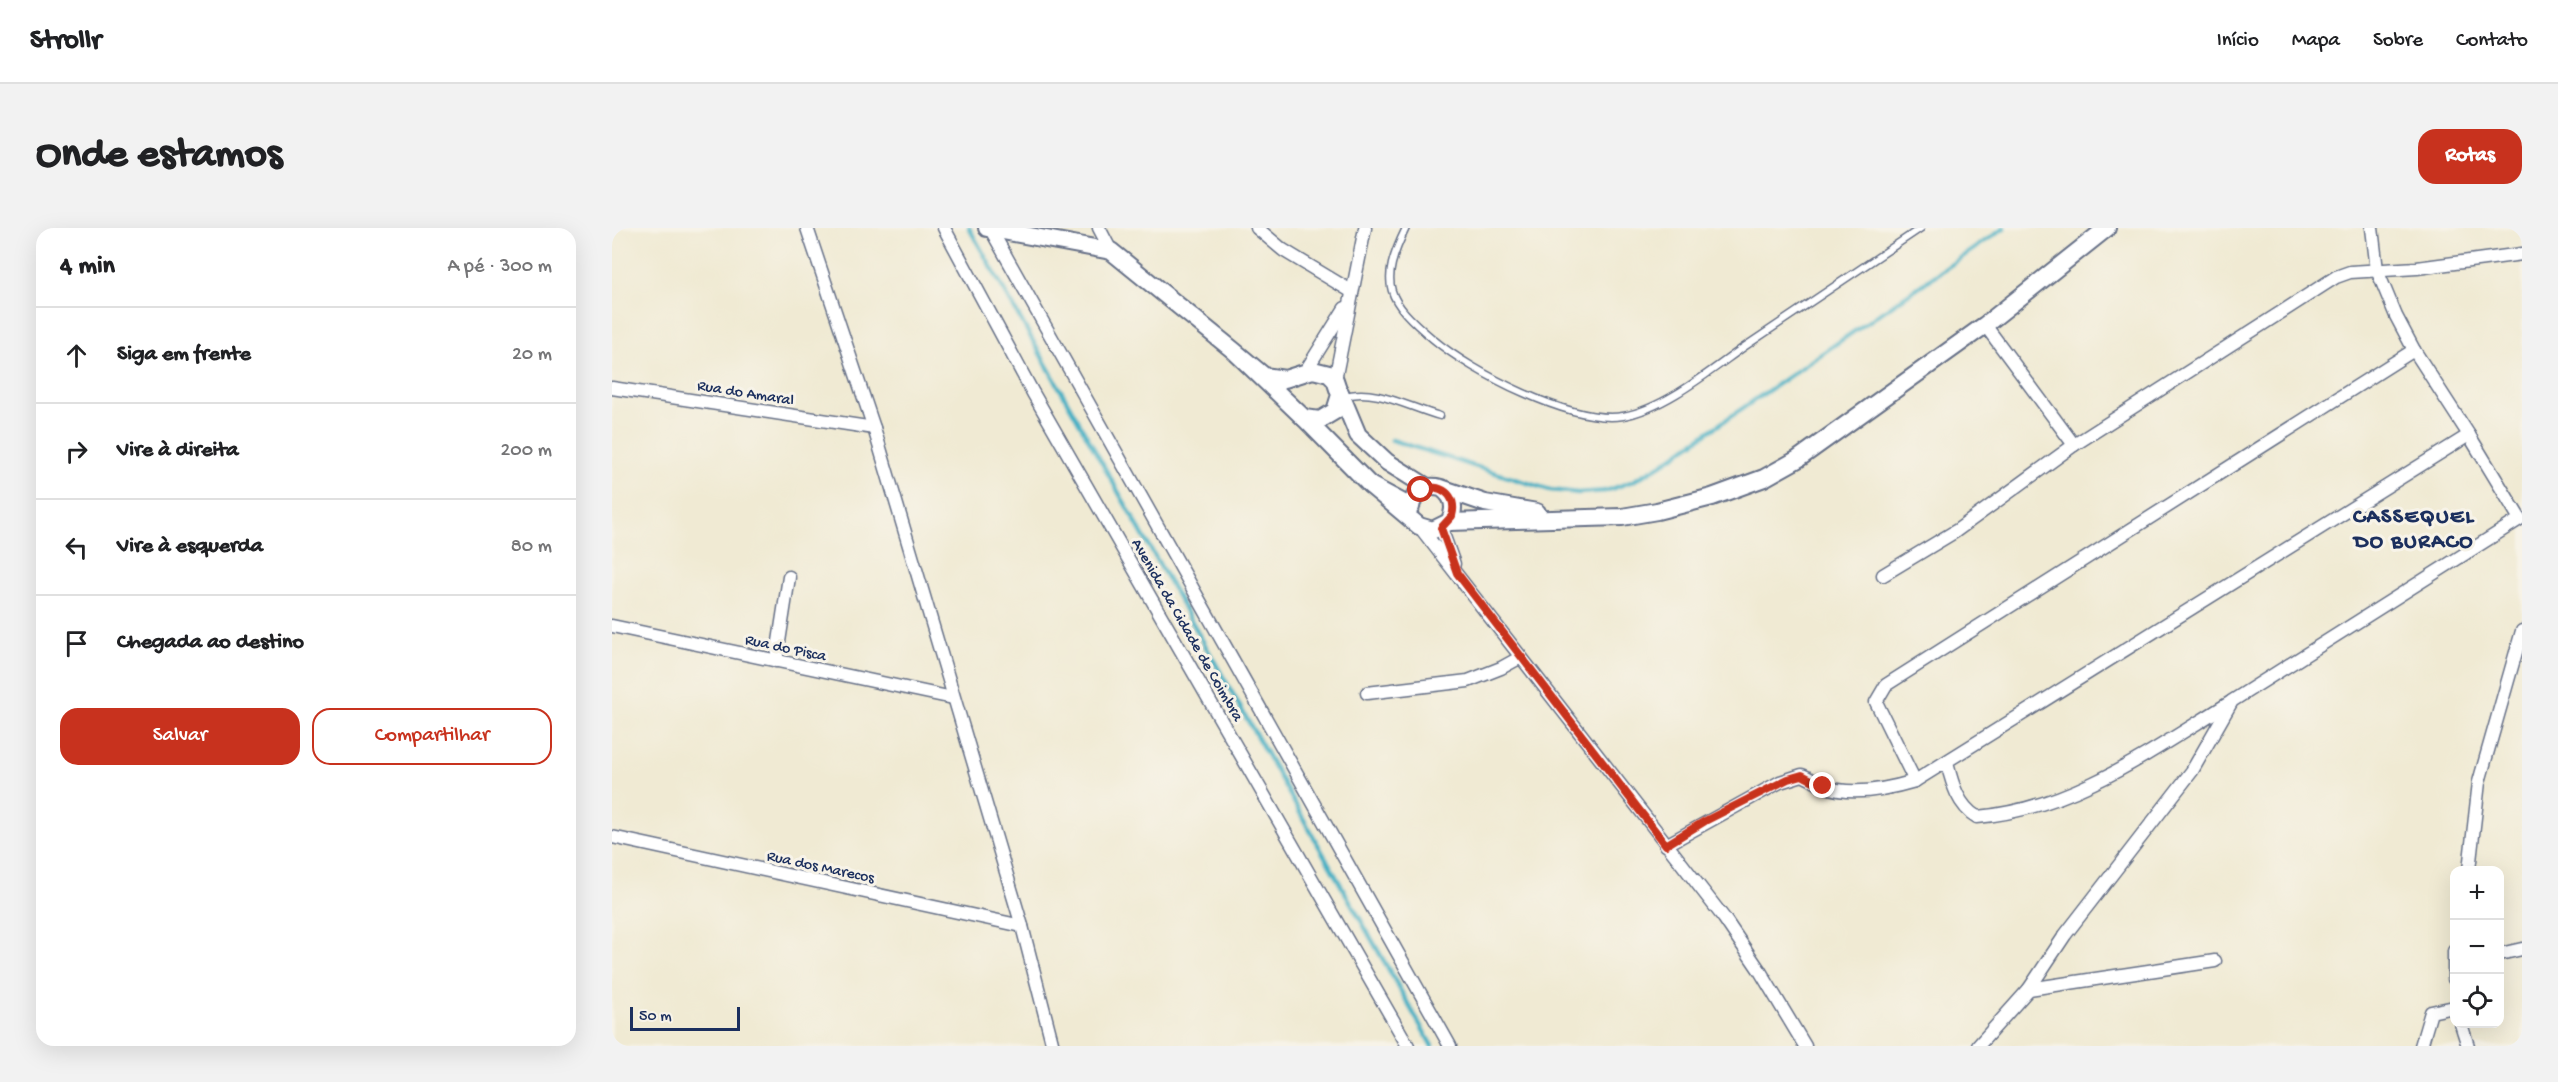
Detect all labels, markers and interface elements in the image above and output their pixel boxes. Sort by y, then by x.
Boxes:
text: Strollr [30,25,101,58]
text: Início [2217,29,2259,54]
text: Mapa [2292,29,2340,54]
text: Sobre [2373,29,2423,54]
text: Contato [2456,29,2528,54]
button: Rotas [2418,129,2522,184]
text: Onde estamos [36,132,282,181]
text: 4 min [60,252,115,283]
text: A pé · 300 m [448,256,552,279]
icon: ahead [60,339,93,372]
text: Siga em frente [117,342,251,368]
text: 20 m [512,344,552,367]
street label: Rua do Amaral [696,377,795,411]
icon: right [60,435,93,468]
text: Vire à direita [117,438,239,464]
text: 200 m [501,440,552,463]
route start [1407,476,1433,502]
district label: CASSEQUEL DO BURACO [2352,505,2475,556]
icon: left [60,531,93,564]
text: Vire à esquerda [117,534,263,560]
text: 80 m [511,536,552,559]
street label: Avenida da Cidade de Coimbra [1126,536,1247,727]
icon: arrive [60,627,93,660]
text: Chegada ao destino [117,630,304,656]
street label: Rua do Pisca [743,632,829,668]
button: Salvar [60,708,300,765]
button: Compartilhar [312,708,552,765]
route end [1809,772,1835,798]
street label: Rua dos Marecos [765,848,877,889]
map controls [2450,866,2504,1028]
button: + [2450,866,2504,920]
button: − [2450,920,2504,974]
button: locate [2450,974,2504,1028]
scale bar [630,1004,740,1032]
text: 50 m [639,1008,672,1027]

